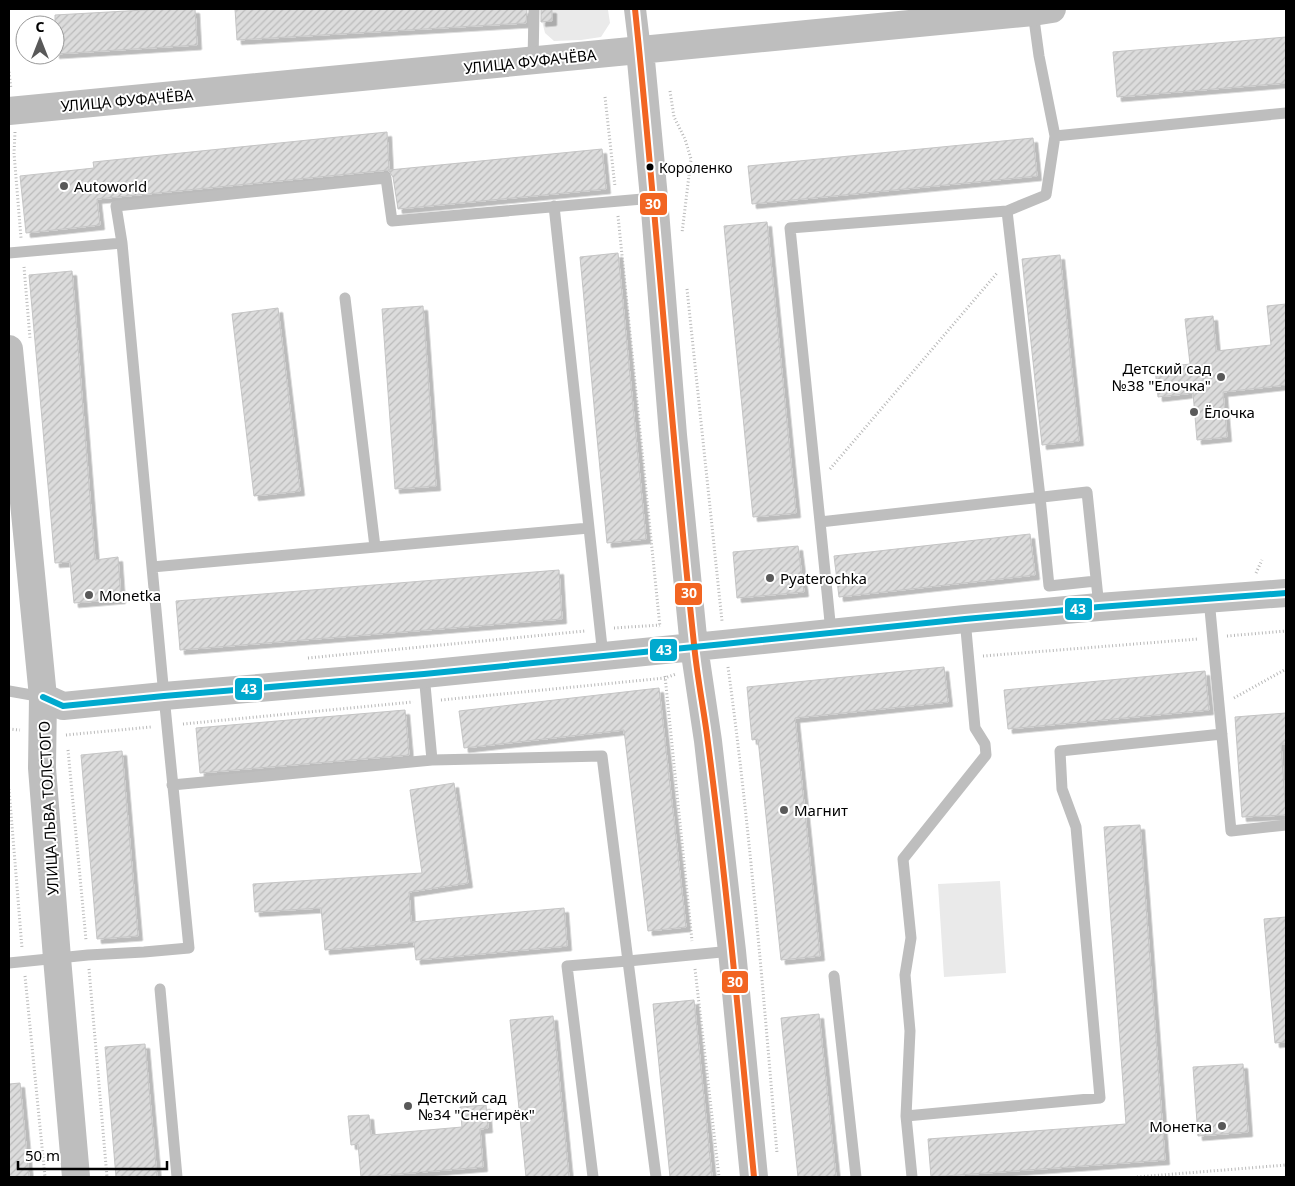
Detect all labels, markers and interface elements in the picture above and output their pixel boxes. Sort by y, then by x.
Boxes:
north arrow [15,15,65,65]
text: С [35,17,45,36]
street label: УЛИЦА ФУФАЧЁВА [463,44,598,78]
street label: УЛИЦА ФУФАЧЁВА [60,84,195,116]
place label: Короленко [659,158,733,177]
marker: Короленко [645,162,655,172]
place label: Autoworld [74,176,147,196]
marker: Autoworld [58,180,70,192]
line badge: 30 [639,192,668,216]
text: 30 [645,194,661,213]
place label: Детский сад №38 "Елочка" [1112,358,1211,395]
marker: Детский сад №38 "Елочка" [1215,371,1227,383]
place label: Ёлочка [1204,402,1255,422]
marker: Ёлочка [1188,406,1200,418]
place label: Pyaterochka [780,568,867,588]
marker: Pyaterochka [764,572,776,584]
line badge: 30 [674,582,703,606]
text: 30 [681,583,697,602]
place label: Monetka [99,585,161,605]
marker: Monetka [83,589,95,601]
line badge: 43 [1064,597,1093,621]
text: 43 [1070,599,1086,618]
line badge: 43 [649,638,678,662]
text: 43 [656,640,672,659]
line badge: 43 [234,677,263,701]
text: 43 [241,679,257,698]
street label: УЛИЦА ЛЬВА ТОЛСТОГО [33,720,63,896]
place label: Магнит [794,800,848,820]
marker: Магнит [778,804,790,816]
line badge: 30 [721,970,749,994]
text: 30 [727,972,743,991]
place label: Детский сад №34 "Снегирёк" [418,1087,535,1124]
marker: Детский сад №34 "Снегирёк" [402,1100,414,1112]
place label: Монетка [1149,1116,1212,1136]
marker: Монетка [1216,1120,1228,1132]
scale bar [18,1138,166,1170]
text: 50 m [25,1145,60,1165]

